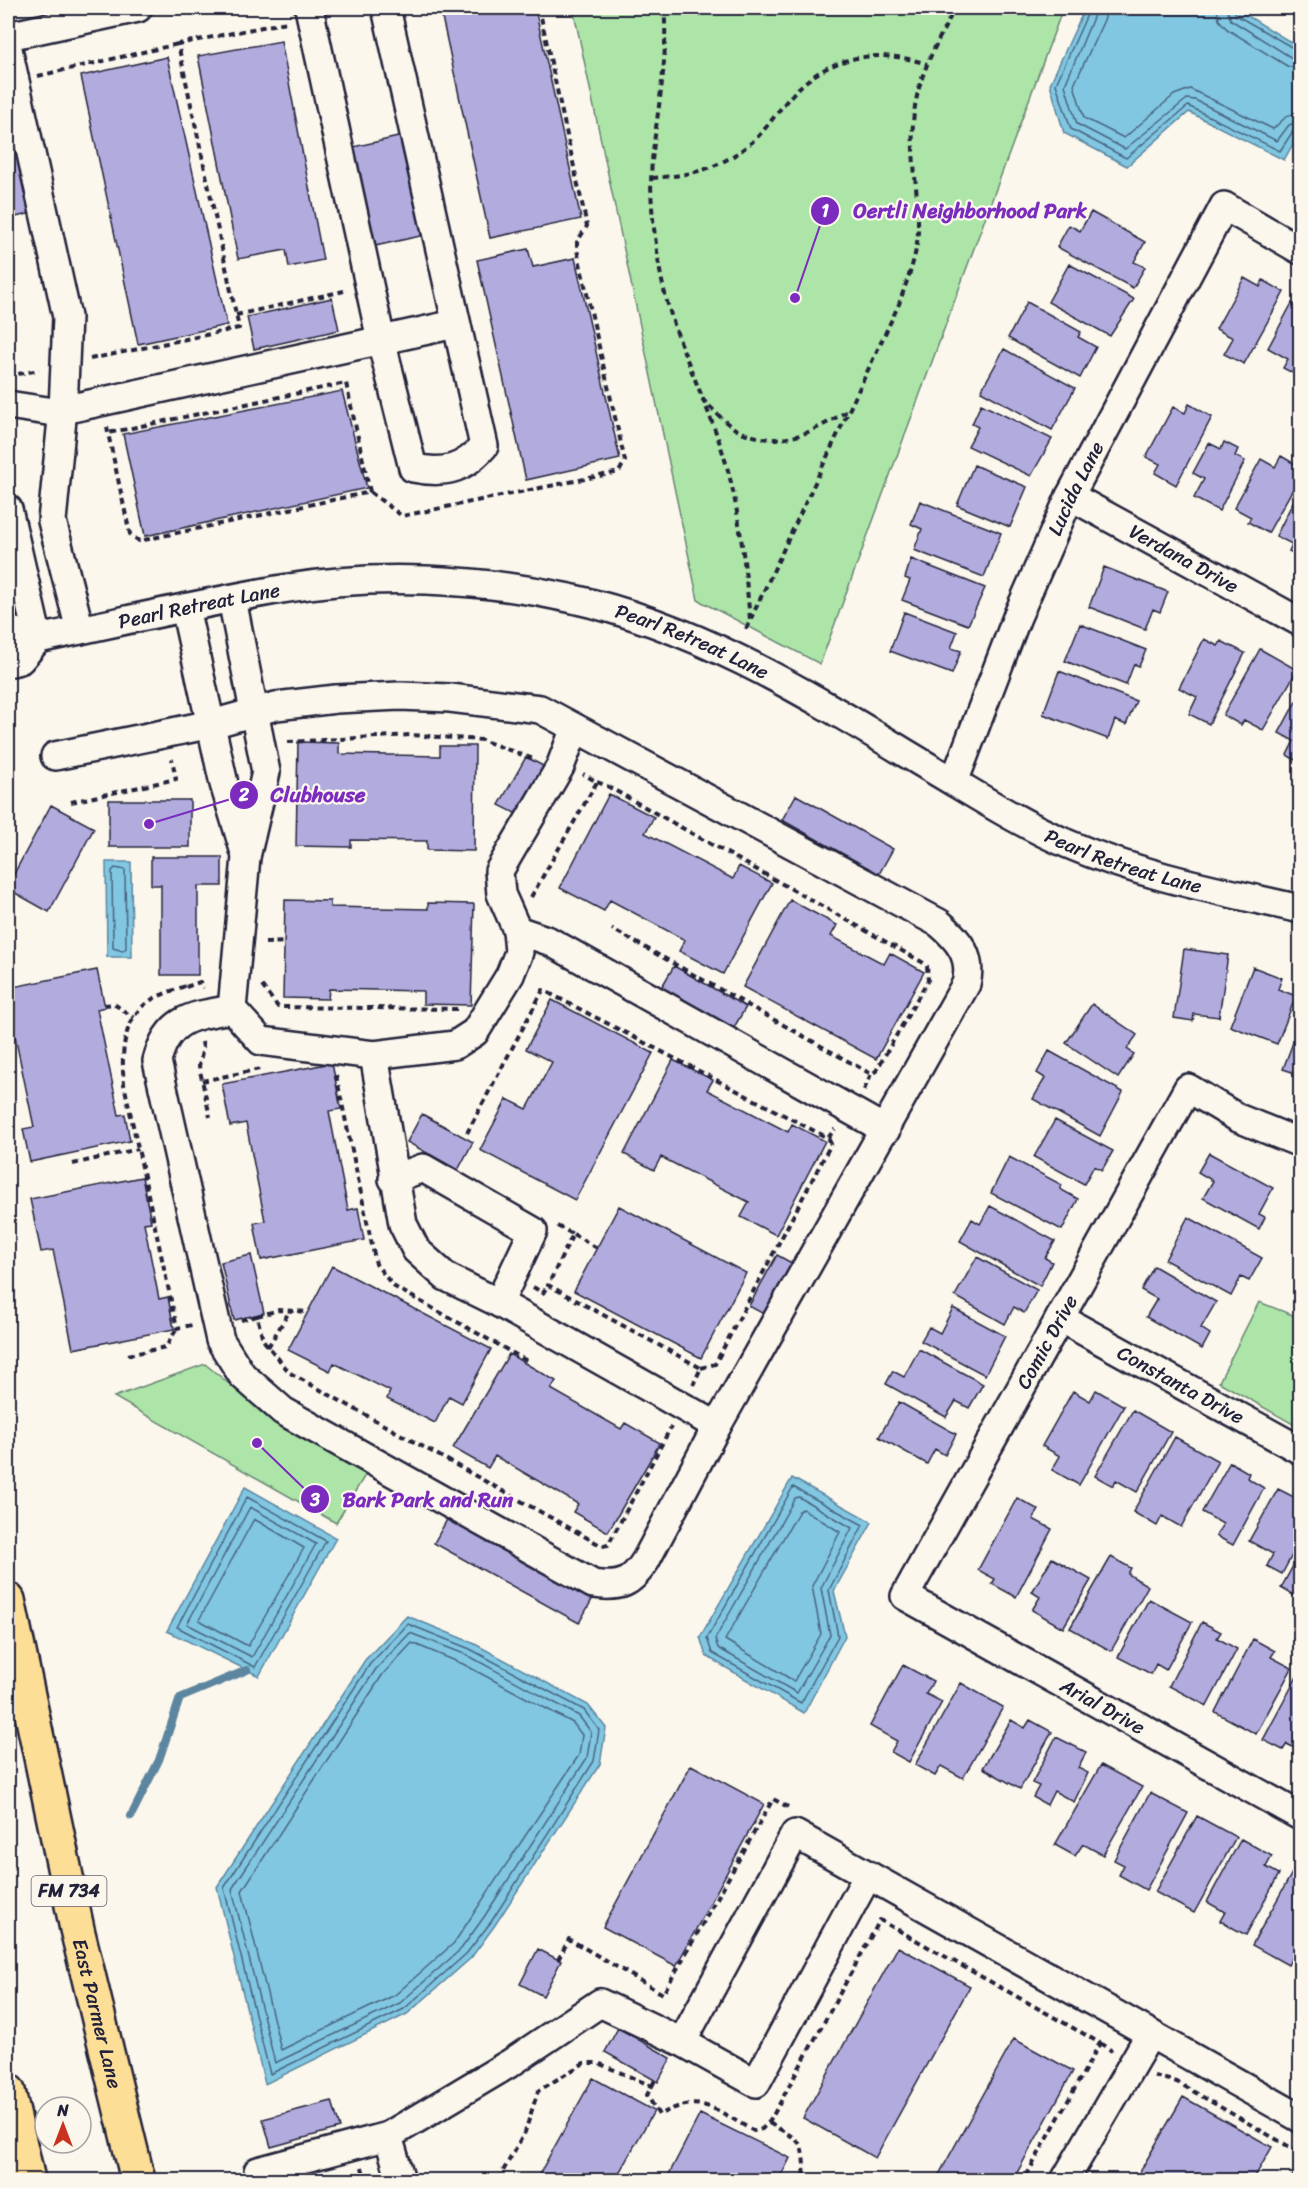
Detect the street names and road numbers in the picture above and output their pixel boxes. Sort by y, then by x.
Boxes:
street label: Lucida Lane [1037,435,1114,541]
street label: Verdana Drive [1123,514,1245,603]
street label: Pearl Retreat Lane [115,572,283,639]
street label: Pearl Retreat Lane [611,593,775,689]
street label: Pearl Retreat Lane [1039,818,1206,903]
street label: Comic Drive [1006,1288,1088,1396]
street label: Constanta Drive [1111,1335,1251,1434]
street label: Arial Drive [1053,1668,1152,1744]
road number: FM 734 [32,1876,106,1906]
street label: East Parmer Lane [62,1935,133,2092]

